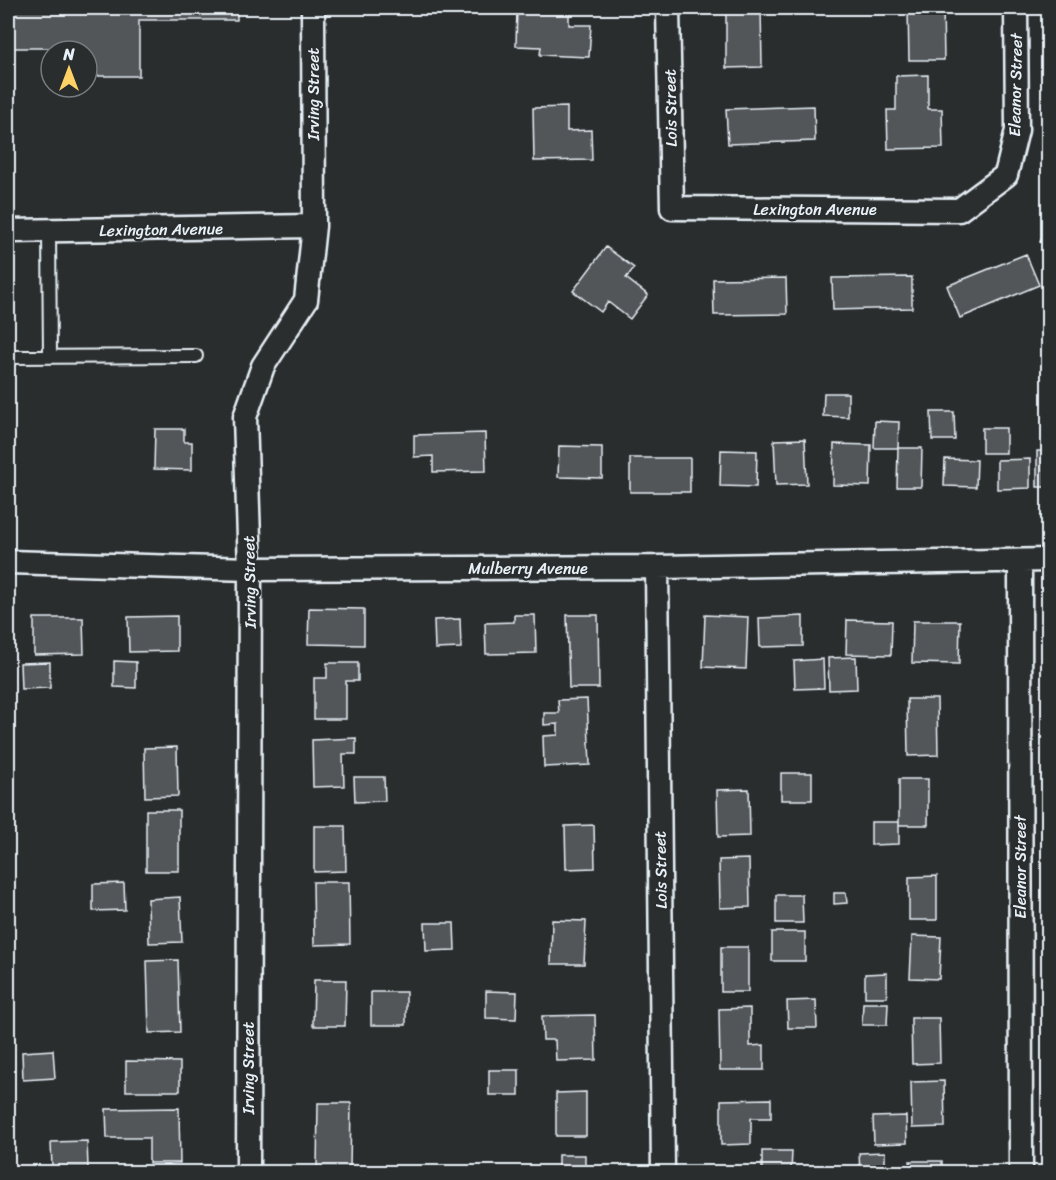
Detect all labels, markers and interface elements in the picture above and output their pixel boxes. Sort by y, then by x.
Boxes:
street label: Eleanor Street [1000,32,1031,137]
north arrow [39,39,99,99]
text: N [62,40,75,69]
street label: Irving Street [299,48,328,141]
street label: Lois Street [655,69,686,147]
street label: Lexington Avenue [753,195,877,224]
street label: Lexington Avenue [99,214,223,245]
street label: Irving Street [234,535,265,630]
street label: Mulberry Avenue [468,554,588,583]
street label: Eleanor Street [1006,815,1035,919]
street label: Lois Street [645,831,676,909]
street label: Irving Street [234,1022,263,1115]

